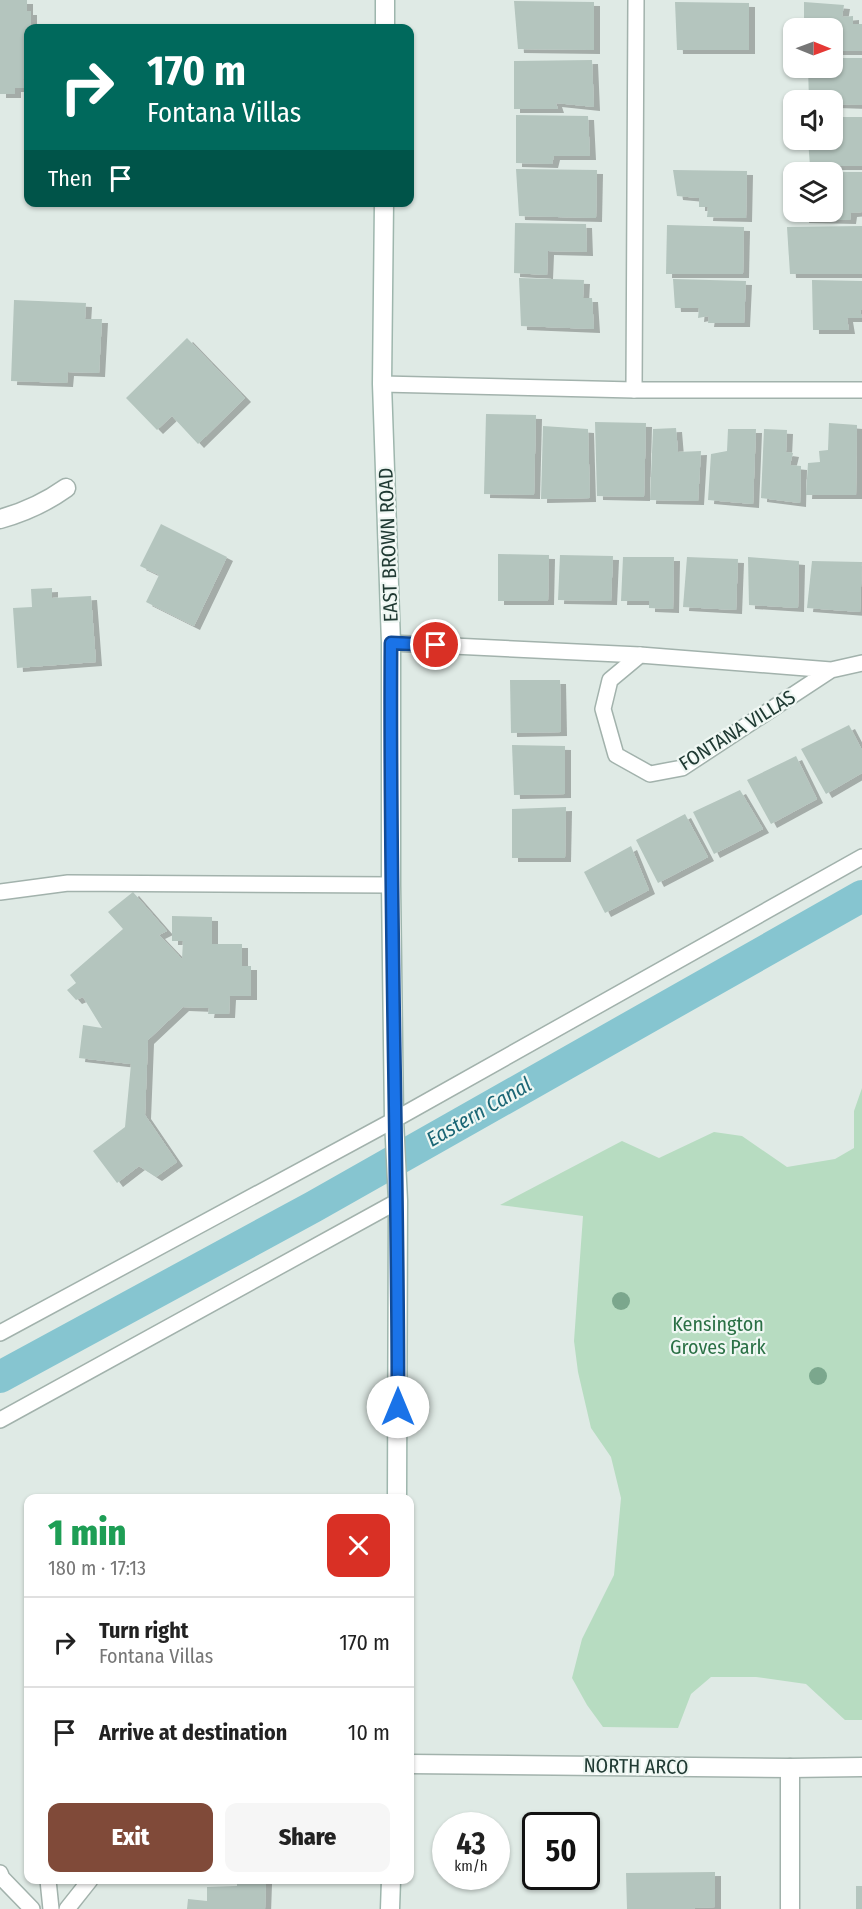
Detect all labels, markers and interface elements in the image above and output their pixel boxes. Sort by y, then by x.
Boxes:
north arrow [783,18,843,78]
map controls [783,18,843,222]
text: 170 m [147,46,246,96]
icon: right [48,48,126,126]
button: sound [783,90,843,150]
text: Fontana Villas [147,97,301,129]
icon: arrive [104,162,137,195]
button: layers [783,162,843,222]
text: Then [48,165,92,192]
street label: EAST BROWN ROAD [373,467,403,623]
pin [410,619,461,670]
icon: arrive [419,628,452,661]
street label: FONTANA VILLAS [674,685,800,775]
water label: Eastern Canal [422,1071,536,1153]
park label: Kensington Groves Park [670,1312,767,1359]
position arrow [366,1375,430,1439]
text: 1 min [48,1511,126,1555]
button: close [327,1514,390,1577]
text: 180 m · 17:13 [48,1556,146,1580]
text: Turn right [99,1617,188,1644]
icon: right [48,1626,81,1659]
text: 170 m [339,1629,390,1656]
text: Fontana Villas [99,1644,213,1668]
icon: arrive [48,1716,81,1749]
text: Arrive at destination [99,1719,287,1746]
text: 10 m [348,1719,390,1746]
street label: NORTH ARCO [583,1753,689,1779]
button: Exit [48,1803,213,1872]
button: Share [225,1803,390,1872]
speed limit sign: 50 [522,1812,600,1890]
text: 43 [456,1826,486,1862]
text: km/h [454,1857,488,1875]

